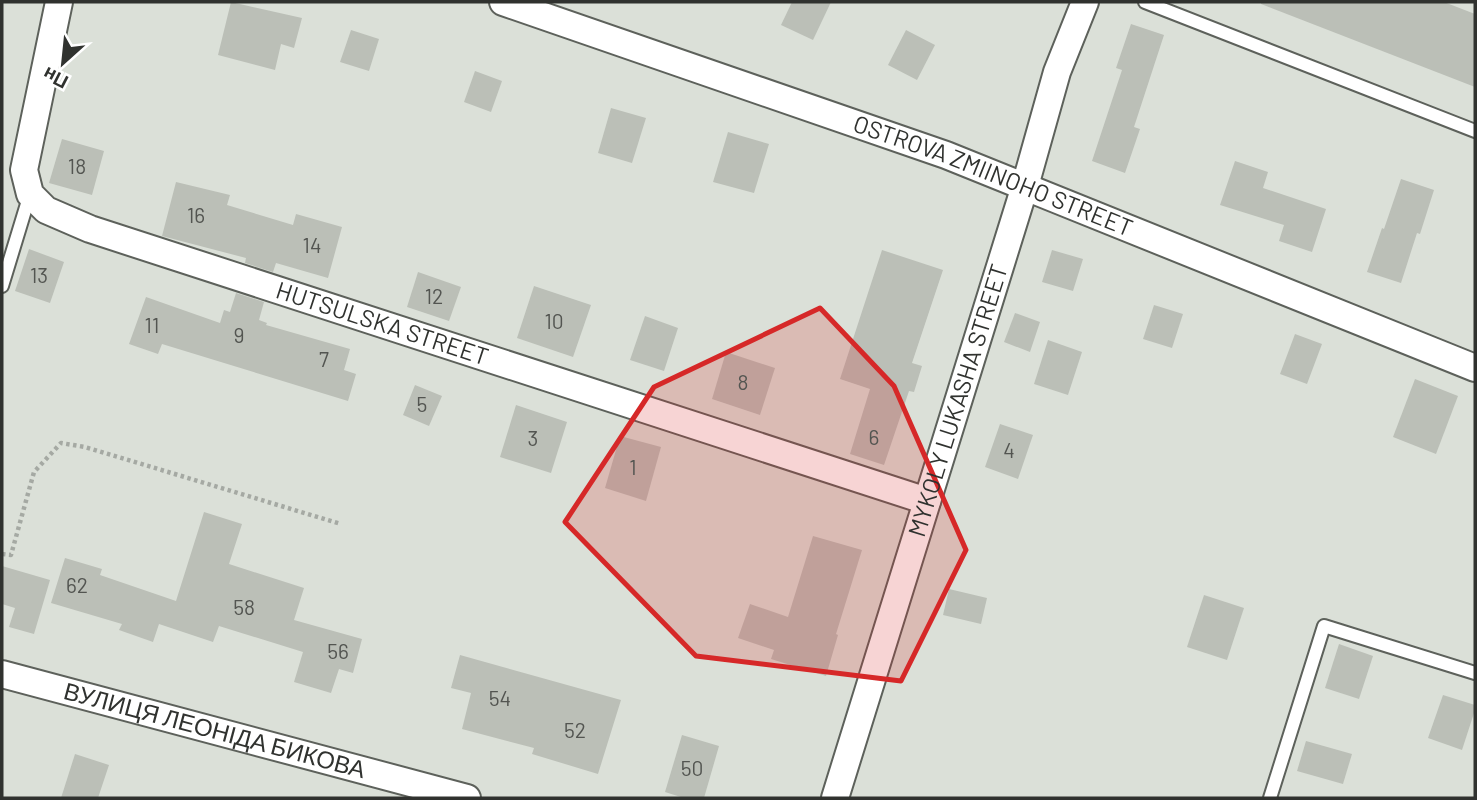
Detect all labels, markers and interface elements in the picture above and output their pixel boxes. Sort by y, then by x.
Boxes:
north arrow [28,28,98,98]
text: Пн [39,63,71,95]
street label: OSTROVA ZMIINOHO STREET [850,108,1137,242]
house number: 18 [68,153,86,178]
house number: 16 [187,202,205,227]
house number: 14 [303,232,321,257]
street label: MYKOLY LUKASHA STREET [901,260,1013,540]
house number: 13 [30,262,48,287]
street label: HUTSULSKA STREET [273,274,492,370]
house number: 12 [425,283,443,308]
house number: 10 [544,308,564,333]
house number: 11 [145,312,159,337]
house number: 9 [234,322,244,347]
house number: 7 [319,346,329,371]
house number: 8 [738,369,748,394]
house number: 5 [417,391,427,416]
house number: 6 [869,424,879,449]
house number: 3 [528,425,538,450]
house number: 4 [1003,437,1015,462]
house number: 1 [629,454,637,479]
house number: 62 [66,572,88,597]
house number: 58 [233,594,255,619]
house number: 56 [327,638,349,663]
street label: ВУЛИЦЯ ЛЕОНІДА БИКОВА [61,675,369,783]
house number: 54 [489,685,511,710]
house number: 52 [564,717,586,742]
house number: 50 [681,755,703,780]

